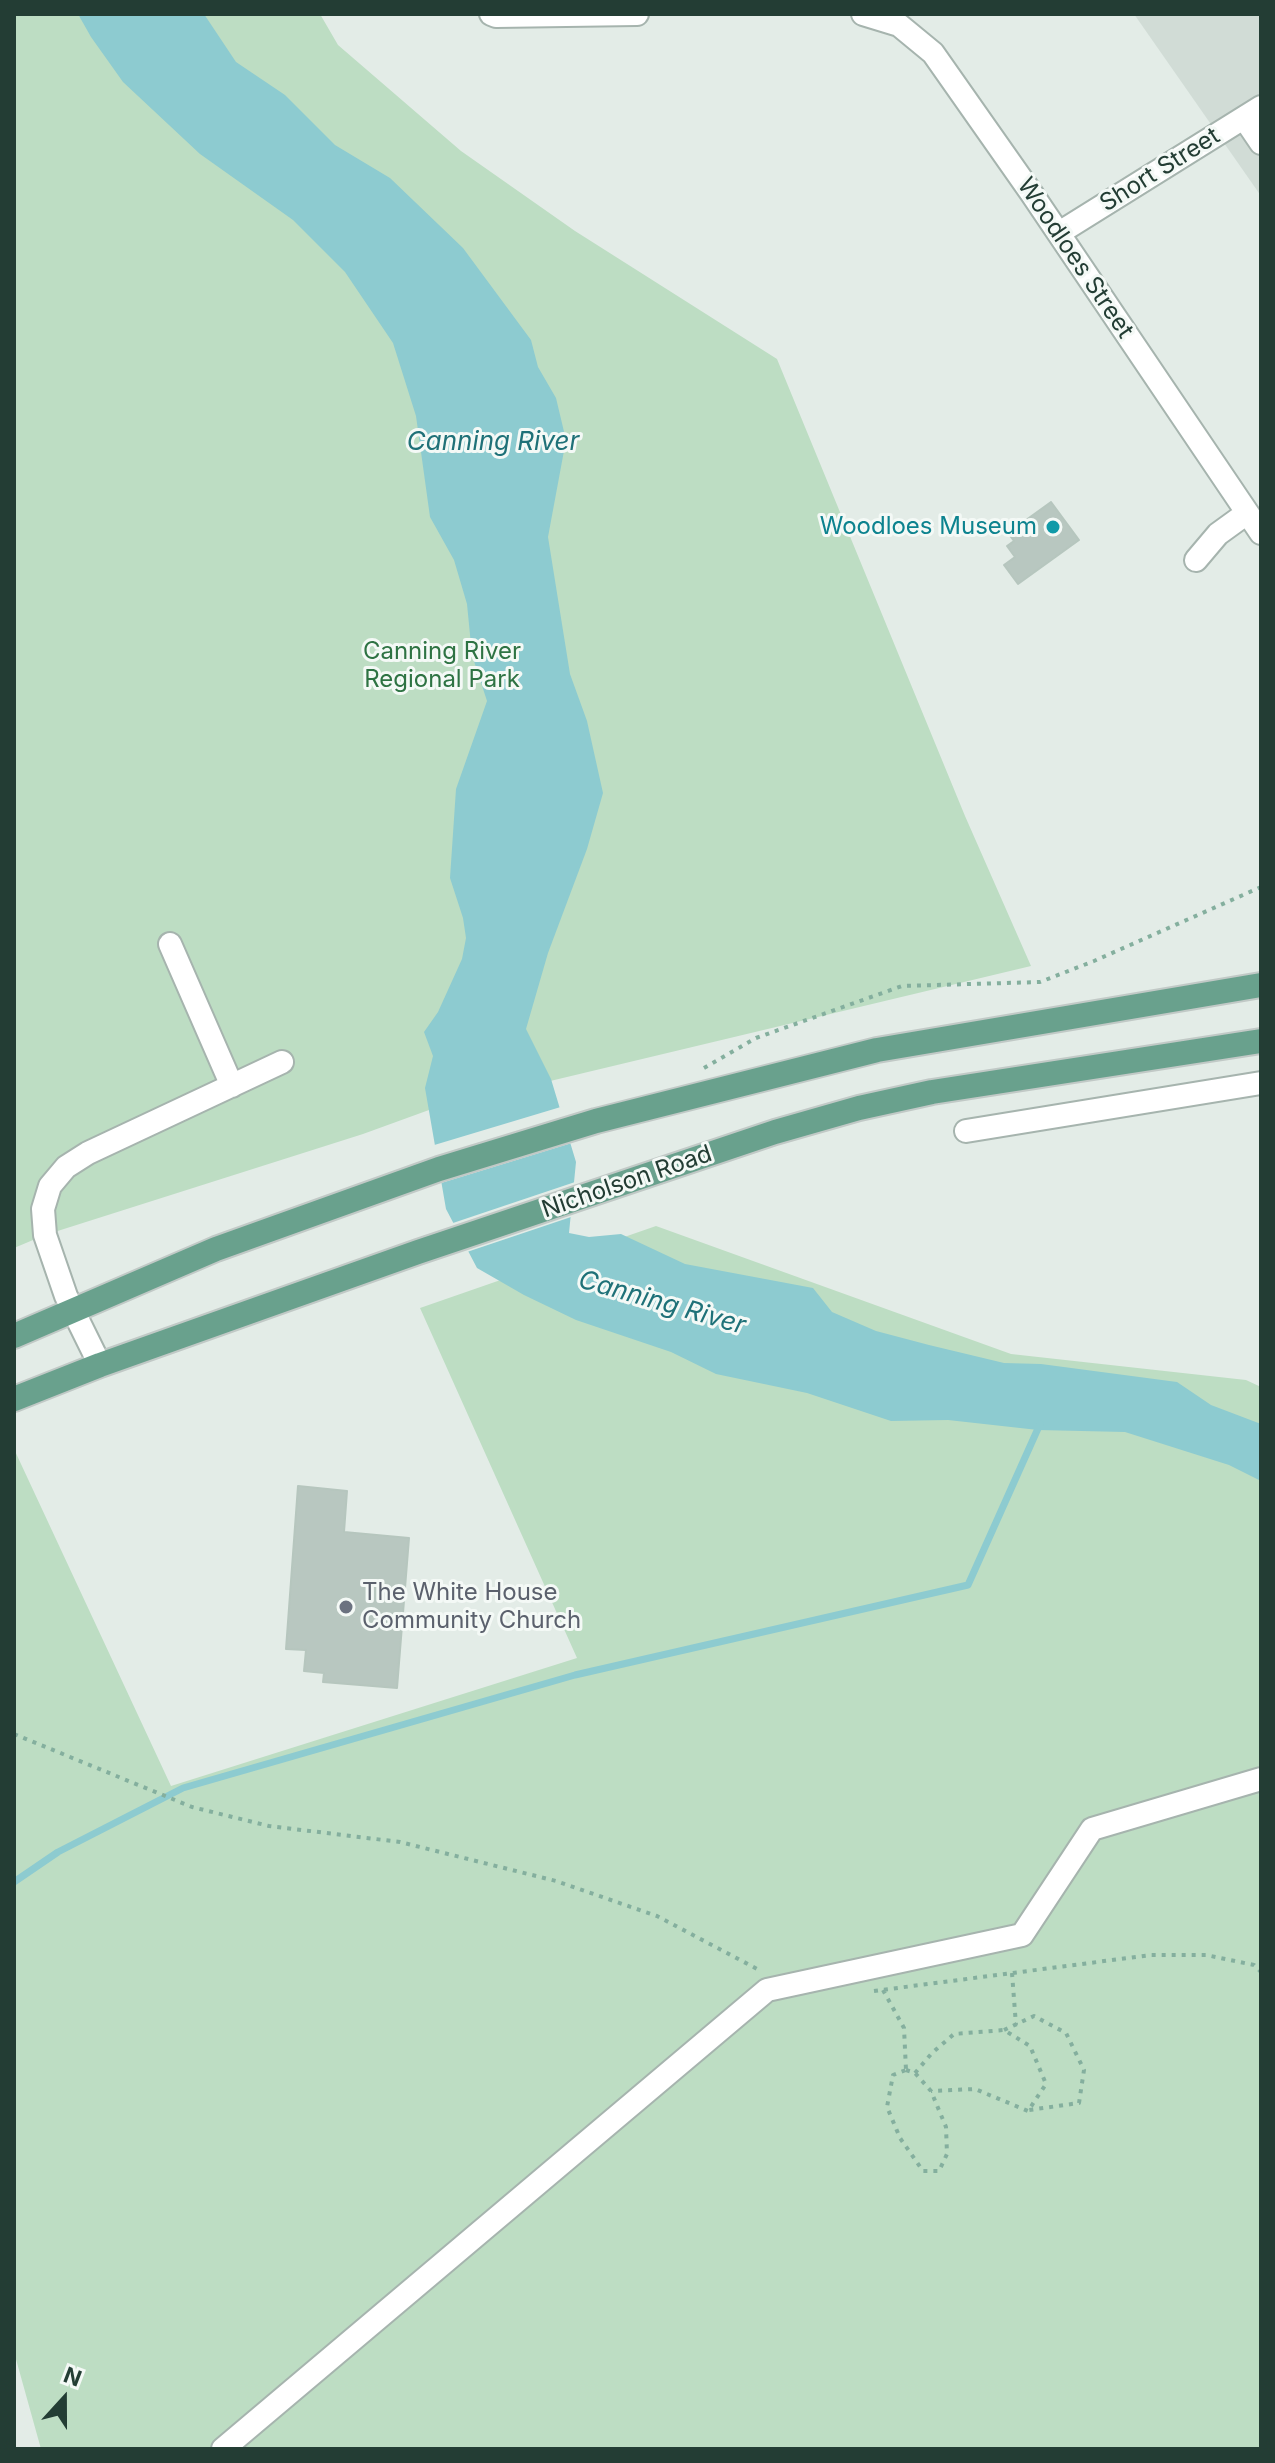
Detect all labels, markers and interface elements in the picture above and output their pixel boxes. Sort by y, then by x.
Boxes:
street label: Short Street [1095,122,1225,218]
street label: Woodloes Street [1011,172,1139,344]
water label: Canning River [407,426,579,458]
place label: Woodloes Museum [820,513,1037,541]
marker: Woodloes Museum [1044,518,1062,536]
park label: Canning River Regional Park [363,638,521,694]
street label: Nicholson Road [538,1139,716,1225]
water label: Canning River [575,1264,749,1342]
place label: The White House Community Church [362,1579,581,1635]
marker: The White House Community Church [337,1598,355,1616]
north arrow [24,2359,104,2439]
text: N [60,2361,85,2392]

